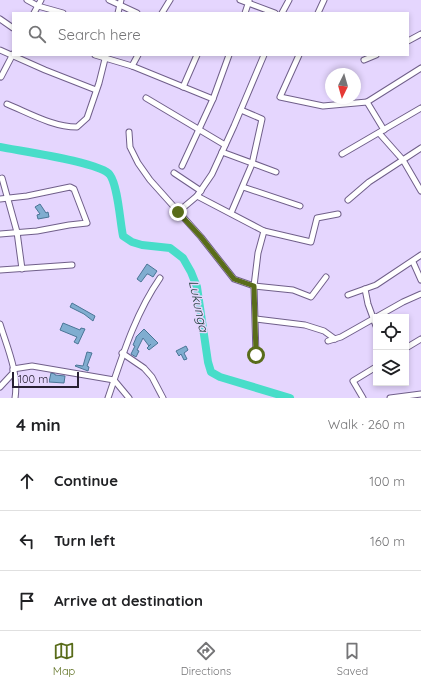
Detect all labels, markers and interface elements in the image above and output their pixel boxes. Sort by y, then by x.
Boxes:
search box [12,12,409,56]
icon: search [26,23,48,45]
text: Search here [58,25,141,44]
north arrow [325,68,361,104]
route end [169,203,187,221]
water label: Lukunga [186,279,212,334]
map controls [373,314,409,386]
button: locate [373,314,409,350]
route start [247,346,265,364]
button: layers [373,350,409,386]
scale bar [12,370,79,389]
text: 100 m [18,372,48,386]
text: 4 min [16,414,61,435]
text: Walk · 260 m [328,416,405,432]
icon: ahead [16,470,38,492]
text: Continue [54,471,118,490]
text: 100 m [369,473,405,489]
icon: left [16,530,38,552]
text: Turn left [54,531,116,550]
text: 160 m [370,533,405,549]
icon: arrive [16,590,38,612]
text: Arrive at destination [54,591,203,610]
tab: Map [53,640,75,678]
tab: Directions [181,640,231,678]
tab: Saved [337,640,368,678]

